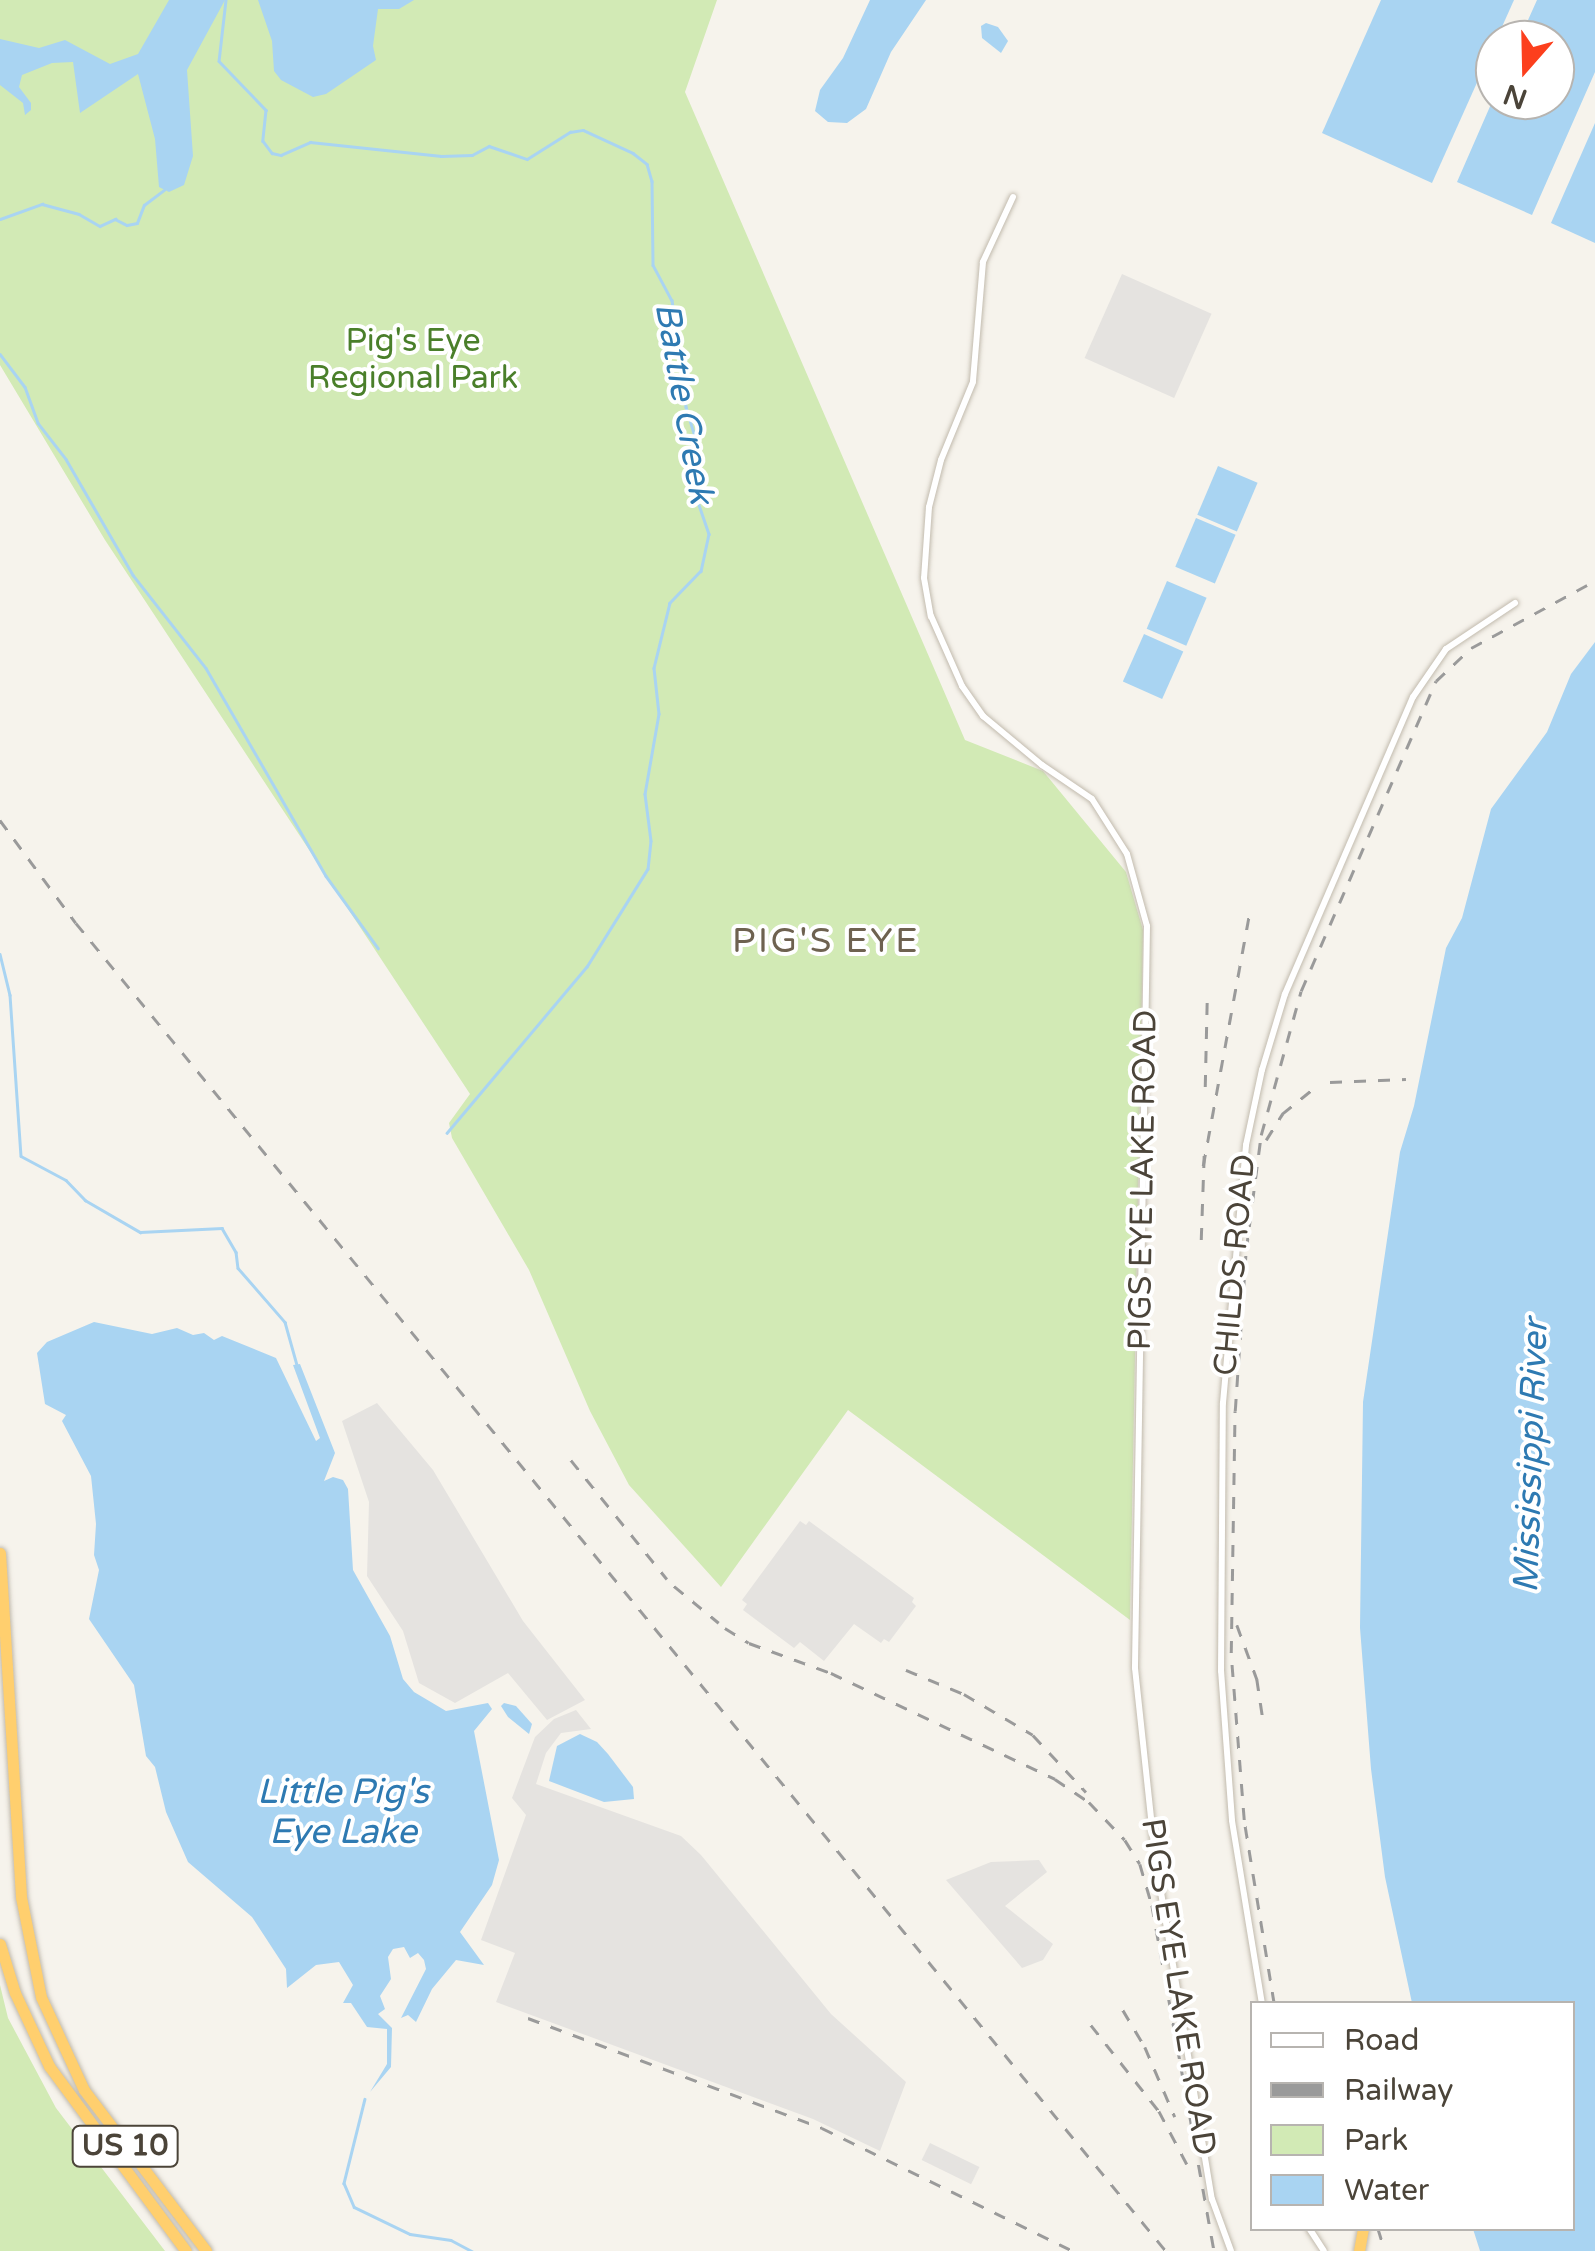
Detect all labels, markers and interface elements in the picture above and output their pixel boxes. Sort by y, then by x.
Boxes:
north arrow [1475,20,1575,120]
text: N [1499,76,1532,116]
water label: Battle Creek [646,299,722,507]
park label: Pig's Eye Regional Park [308,323,518,398]
district label: PIG'S EYE [732,920,920,962]
street label: PIGS EYE LAKE ROAD [1121,1009,1165,1351]
street label: CHILDS ROAD [1206,1153,1264,1377]
water label: Mississippi River [1505,1318,1557,1594]
water label: Little Pig's Eye Lake [257,1771,429,1853]
street label: PIGS EYE LAKE ROAD [1132,1816,1224,2158]
legend [1250,2001,1575,2231]
text: Road [1344,2022,1419,2059]
text: Railway [1344,2072,1453,2109]
road number: US 10 [70,2121,180,2171]
text: Park [1344,2122,1408,2159]
text: Water [1344,2172,1429,2209]

